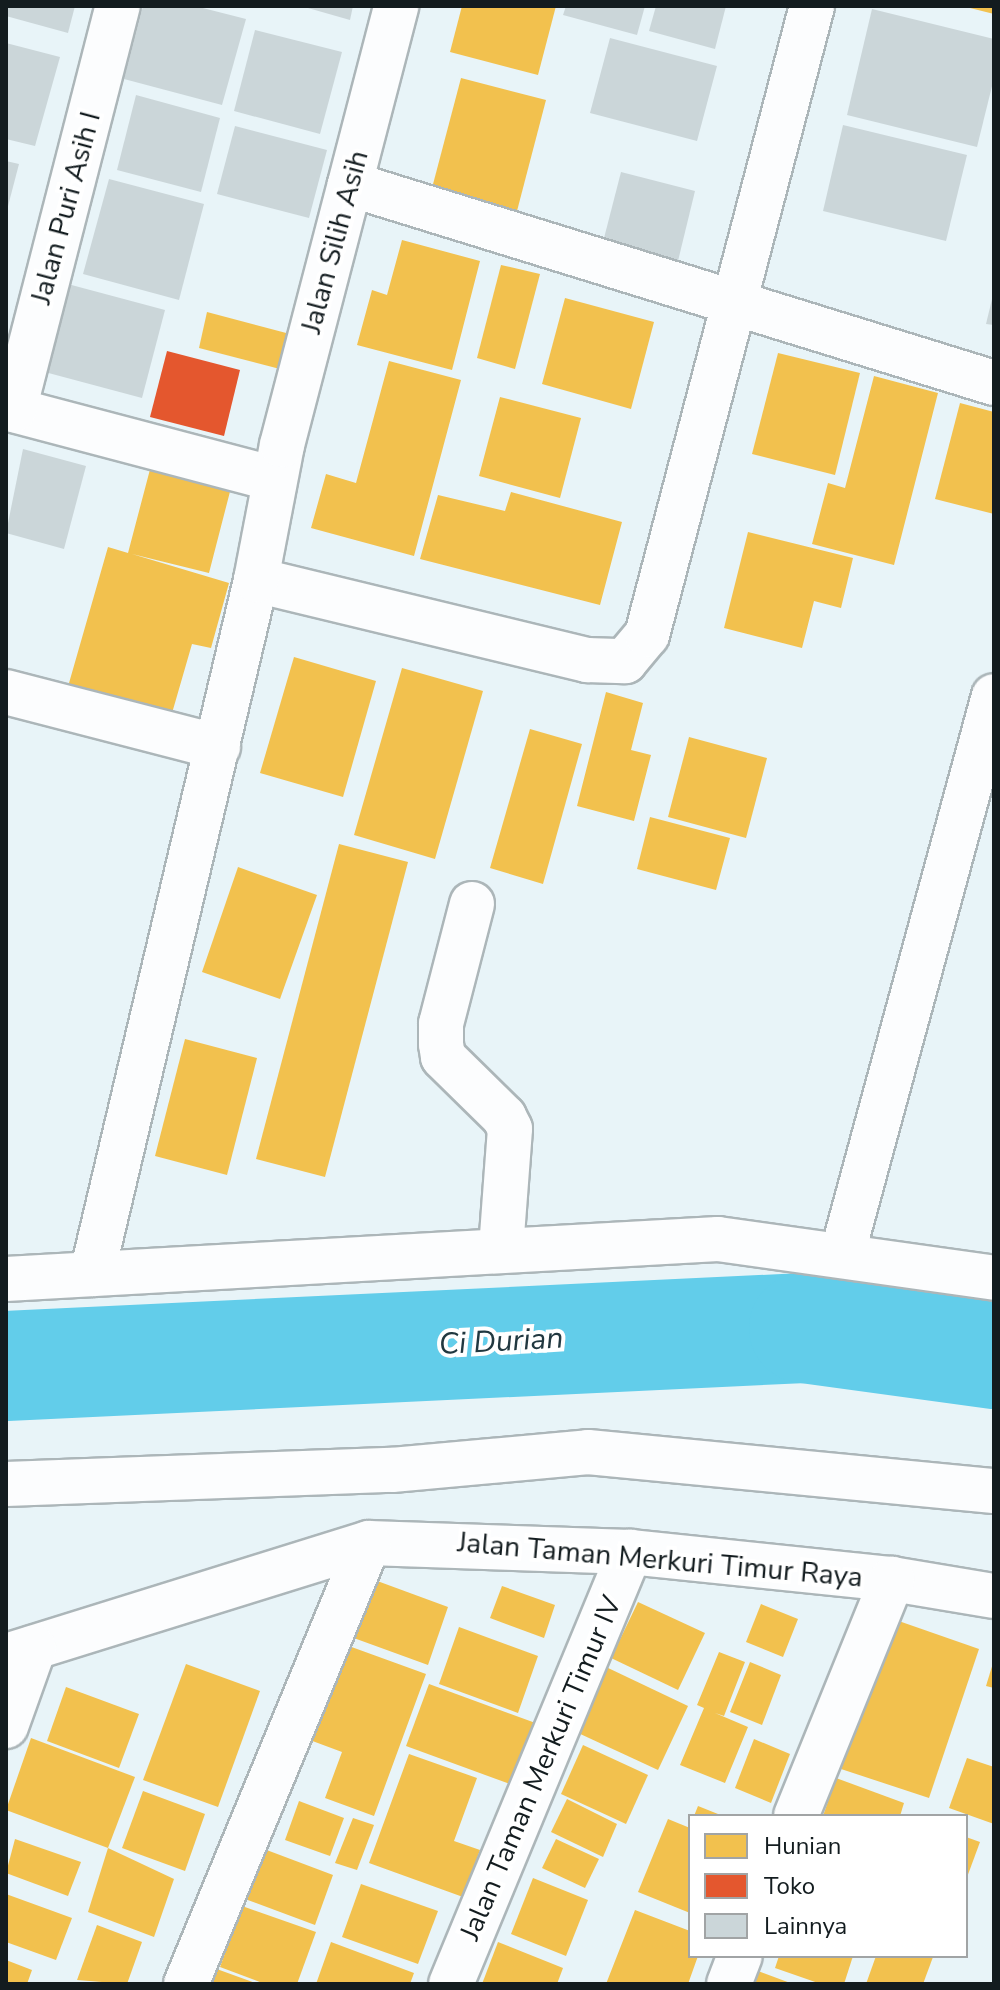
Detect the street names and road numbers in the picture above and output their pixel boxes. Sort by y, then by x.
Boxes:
street label: Jalan Puri Asih I [24,108,108,308]
street label: Jalan Silih Asih [294,147,376,337]
street label: Jalan Taman Merkuri Timur Raya [456,1526,864,1594]
street label: Jalan Taman Merkuri Timur IV [453,1591,629,1945]

